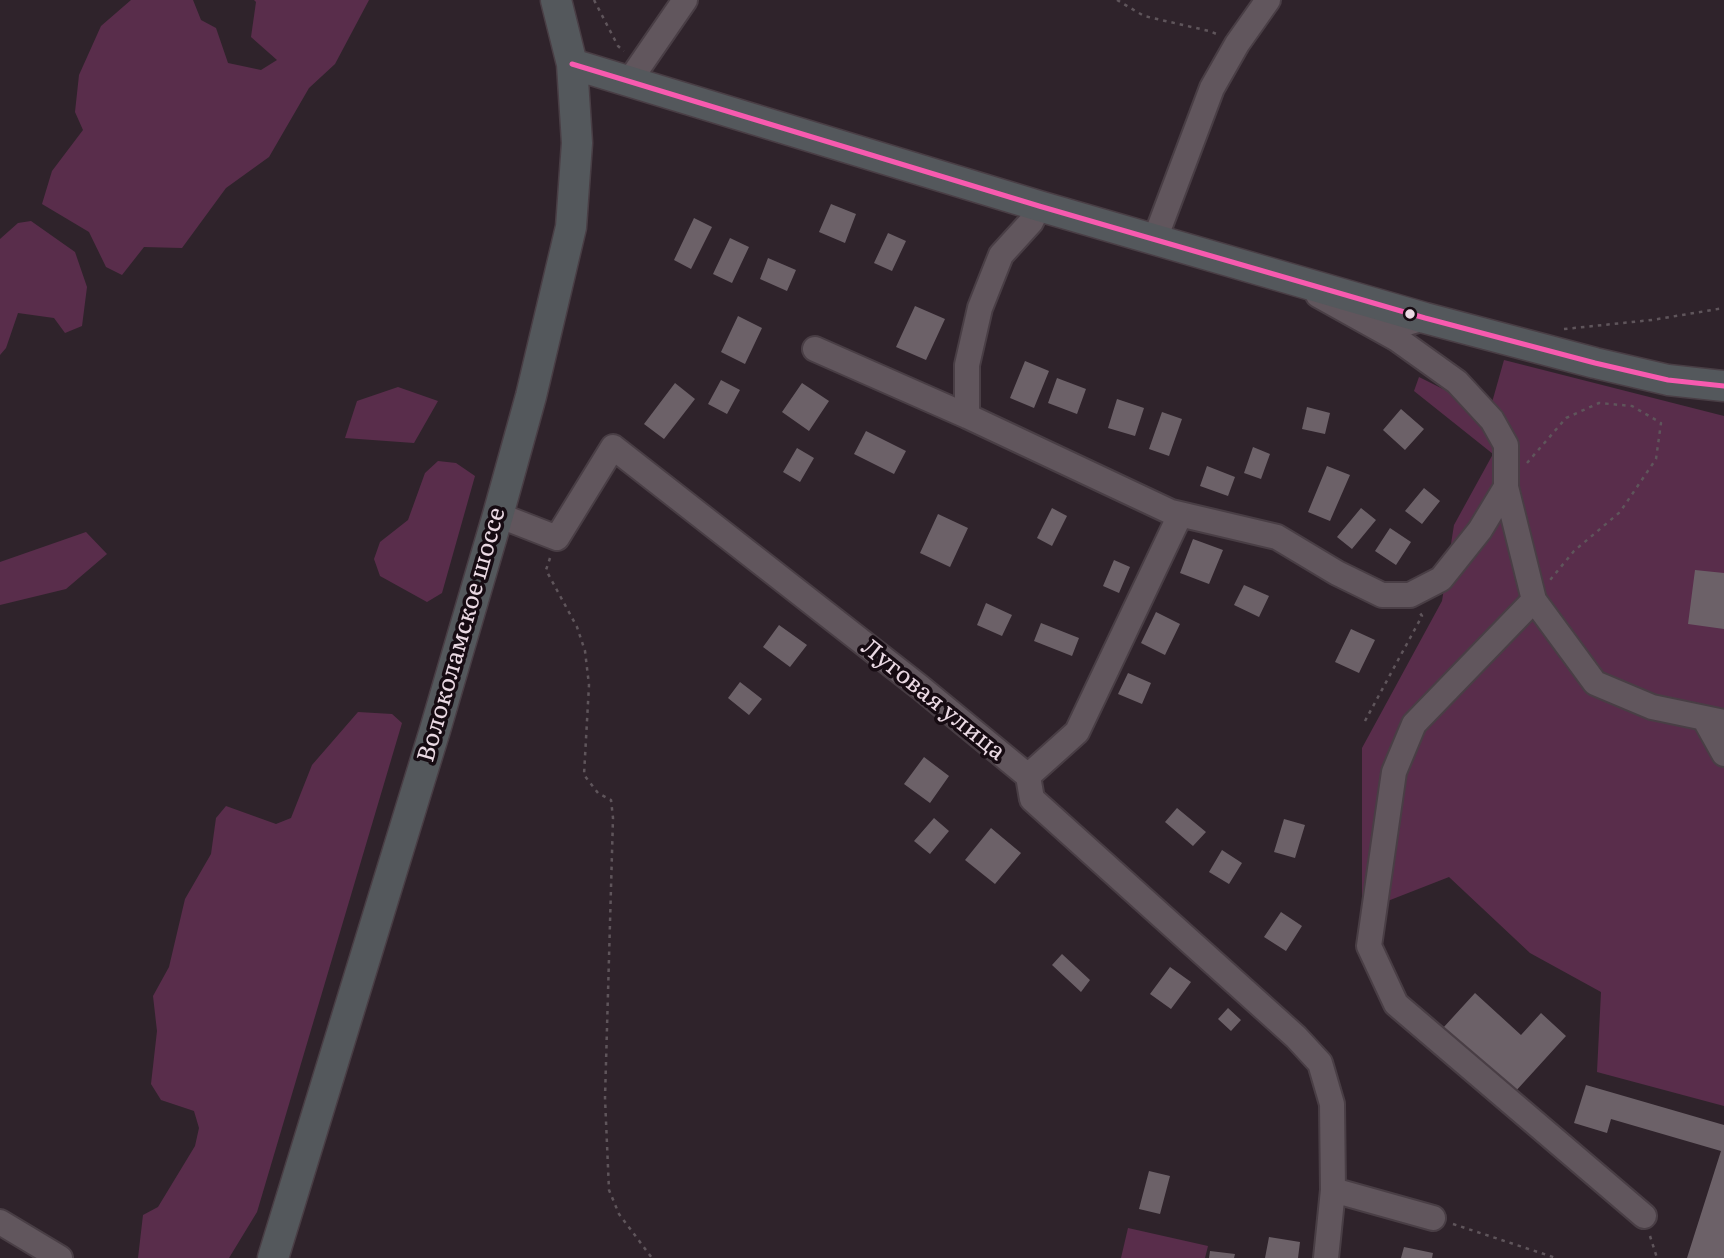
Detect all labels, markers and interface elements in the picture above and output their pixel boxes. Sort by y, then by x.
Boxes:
unlabelled marker [1403,307,1417,321]
street label: Волоколамское шоссе [412,504,512,766]
street label: Луговая улица [855,633,1011,767]

